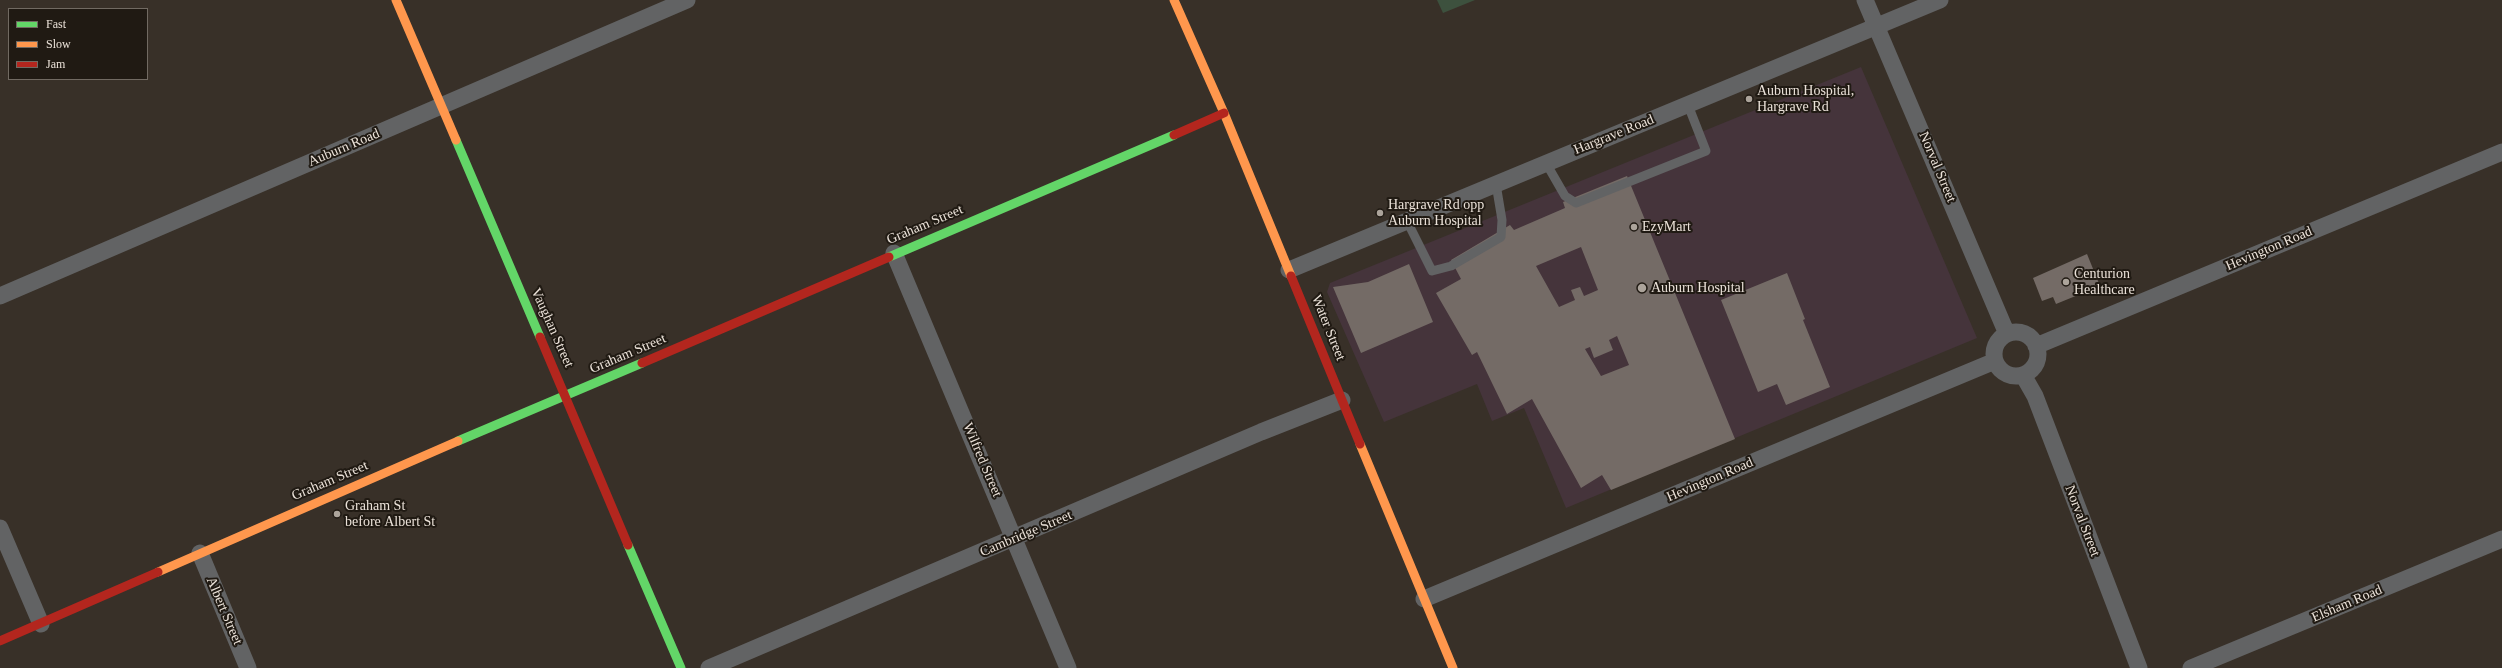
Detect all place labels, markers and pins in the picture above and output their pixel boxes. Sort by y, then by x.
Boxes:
place label: Auburn Hospital, Hargrave Rd [1757,83,1854,116]
marker: Auburn Hospital, Hargrave Rd [1744,94,1754,104]
place label: Hargrave Rd opp Auburn Hospital [1388,197,1484,230]
marker: Hargrave Rd opp Auburn Hospital [1375,208,1385,218]
place label: EzyMart [1642,219,1691,235]
marker: EzyMart [1629,222,1639,232]
place label: Centurion Healthcare [2074,266,2135,298]
marker: Centurion Healthcare [2061,277,2071,287]
place label: Auburn Hospital [1651,280,1745,296]
marker: Auburn Hospital [1636,282,1648,294]
place label: Graham St before Albert St [345,498,435,530]
marker: Graham St before Albert St [332,509,342,519]

